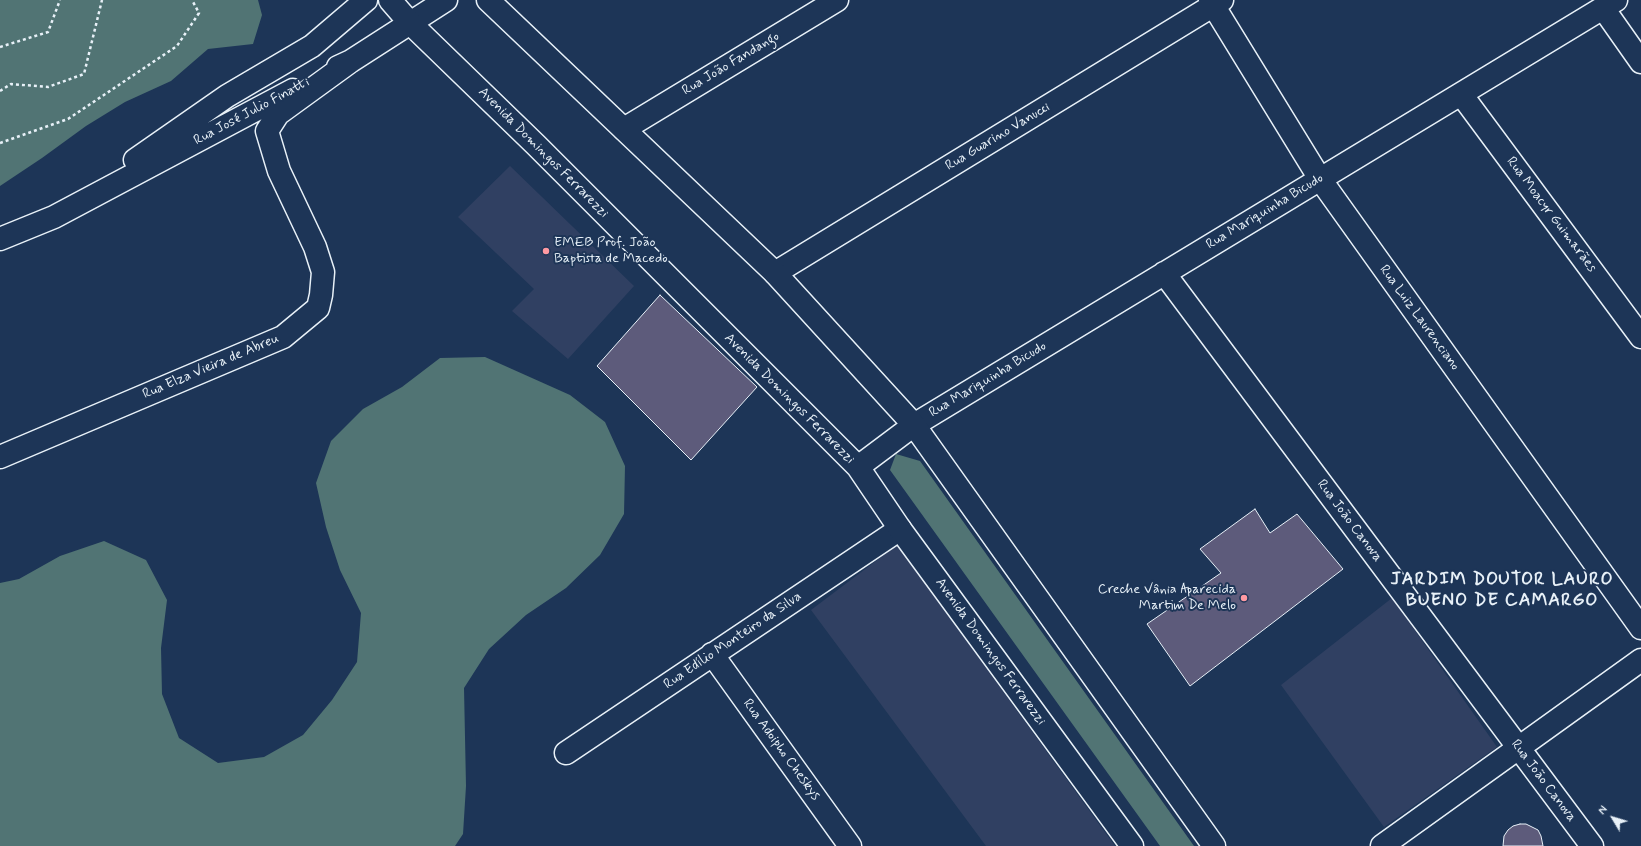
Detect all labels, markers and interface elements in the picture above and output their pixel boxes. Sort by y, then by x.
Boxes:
street label: Rua João Fandango [679,28,783,100]
street label: Rua José Julio Finatti [191,74,313,150]
street label: Avenida Domingos Ferrarezzi [474,84,612,222]
street label: Rua Guarino Vanucci [943,99,1053,175]
street label: Rua Moacyr Guimarães [1502,154,1600,276]
street label: Rua Mariquinha Bicudo [1203,170,1327,254]
place label: EMEB Prof. João Baptista de Macedo [554,235,668,268]
marker: EMEB Prof. João Baptista de Macedo [541,246,551,256]
street label: Rua Luiz Laurenciano [1375,262,1463,374]
street label: Avenida Domingos Ferrarezzi [720,330,858,468]
street label: Rua Elza Vieira de Abreu [140,331,282,403]
street label: Rua Mariquinha Bicudo [926,338,1050,422]
street label: Rua João Canova [1313,477,1385,565]
district label: JARDIM DOUTOR LAURO BUENO DE CAMARGO [1389,569,1615,612]
street label: Avenida Domingos Ferrarezzi [931,575,1049,729]
place label: Creche Vânia Aparecida Martim De Melo [1098,582,1236,614]
street label: Rua Edílio Monteiro da Silva [661,589,805,693]
marker: Creche Vânia Aparecida Martim De Melo [1239,593,1249,603]
street label: Rua Adoipho Cheskys [739,696,823,804]
street label: Rua João Canova [1507,737,1579,825]
north arrow [1593,798,1633,838]
text: N [1596,803,1611,818]

